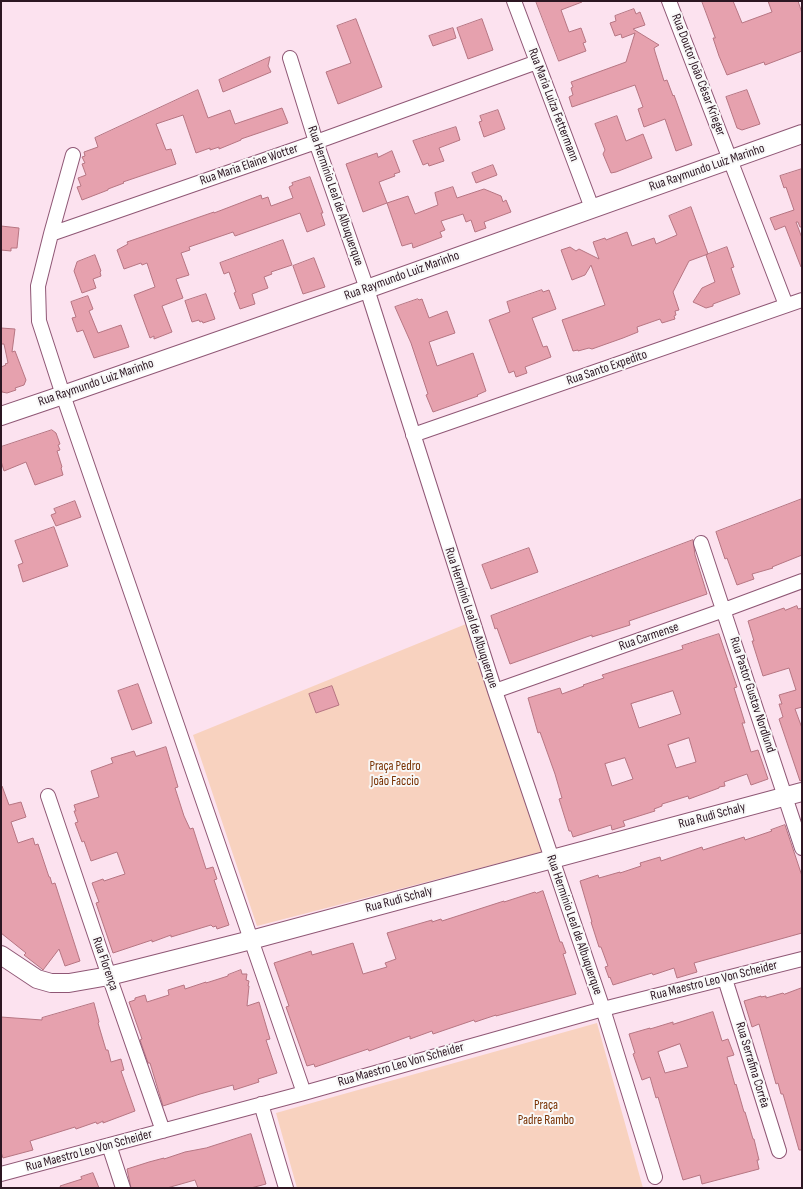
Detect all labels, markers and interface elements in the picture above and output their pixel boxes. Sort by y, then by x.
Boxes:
street label: Rua Doutor João César Krieger [668,12,728,138]
street label: Rua Maria Luiza Fettermann [524,46,582,164]
street label: Rua Hermínio Leal de Albuquerque [304,124,366,268]
street label: Rua Maria Elaine Wotter [198,141,300,189]
street label: Rua Raymundo Luiz Marinho [647,141,767,195]
street label: Rua Raymundo Luiz Marinho [342,248,462,304]
street label: Rua Santo Expedito [565,347,649,389]
street label: Rua Raymundo Luiz Marinho [36,356,156,410]
street label: Rua Hermínio Leal de Albuquerque [441,546,501,690]
street label: Rua Carmense [617,619,681,655]
street label: Rua Pastor Gustav Nordlund [726,635,778,755]
park label: Praça Pedro João Faccio [369,759,421,790]
street label: Rua Rudi Schaly [677,800,747,832]
street label: Rua Hermínio Leal de Albuquerque [543,853,605,997]
street label: Rua Rudi Schaly [364,884,434,916]
street label: Rua Florença [89,935,121,993]
street label: Rua Maestro Leo Von Scheider [649,958,779,1004]
street label: Rua Serrafina Corrêa [732,1020,772,1110]
street label: Rua Maestro Leo Von Scheider [336,1040,466,1090]
park label: Praça Padre Rambo [518,1098,574,1129]
street label: Rua Maestro Leo Von Scheider [24,1127,154,1175]

